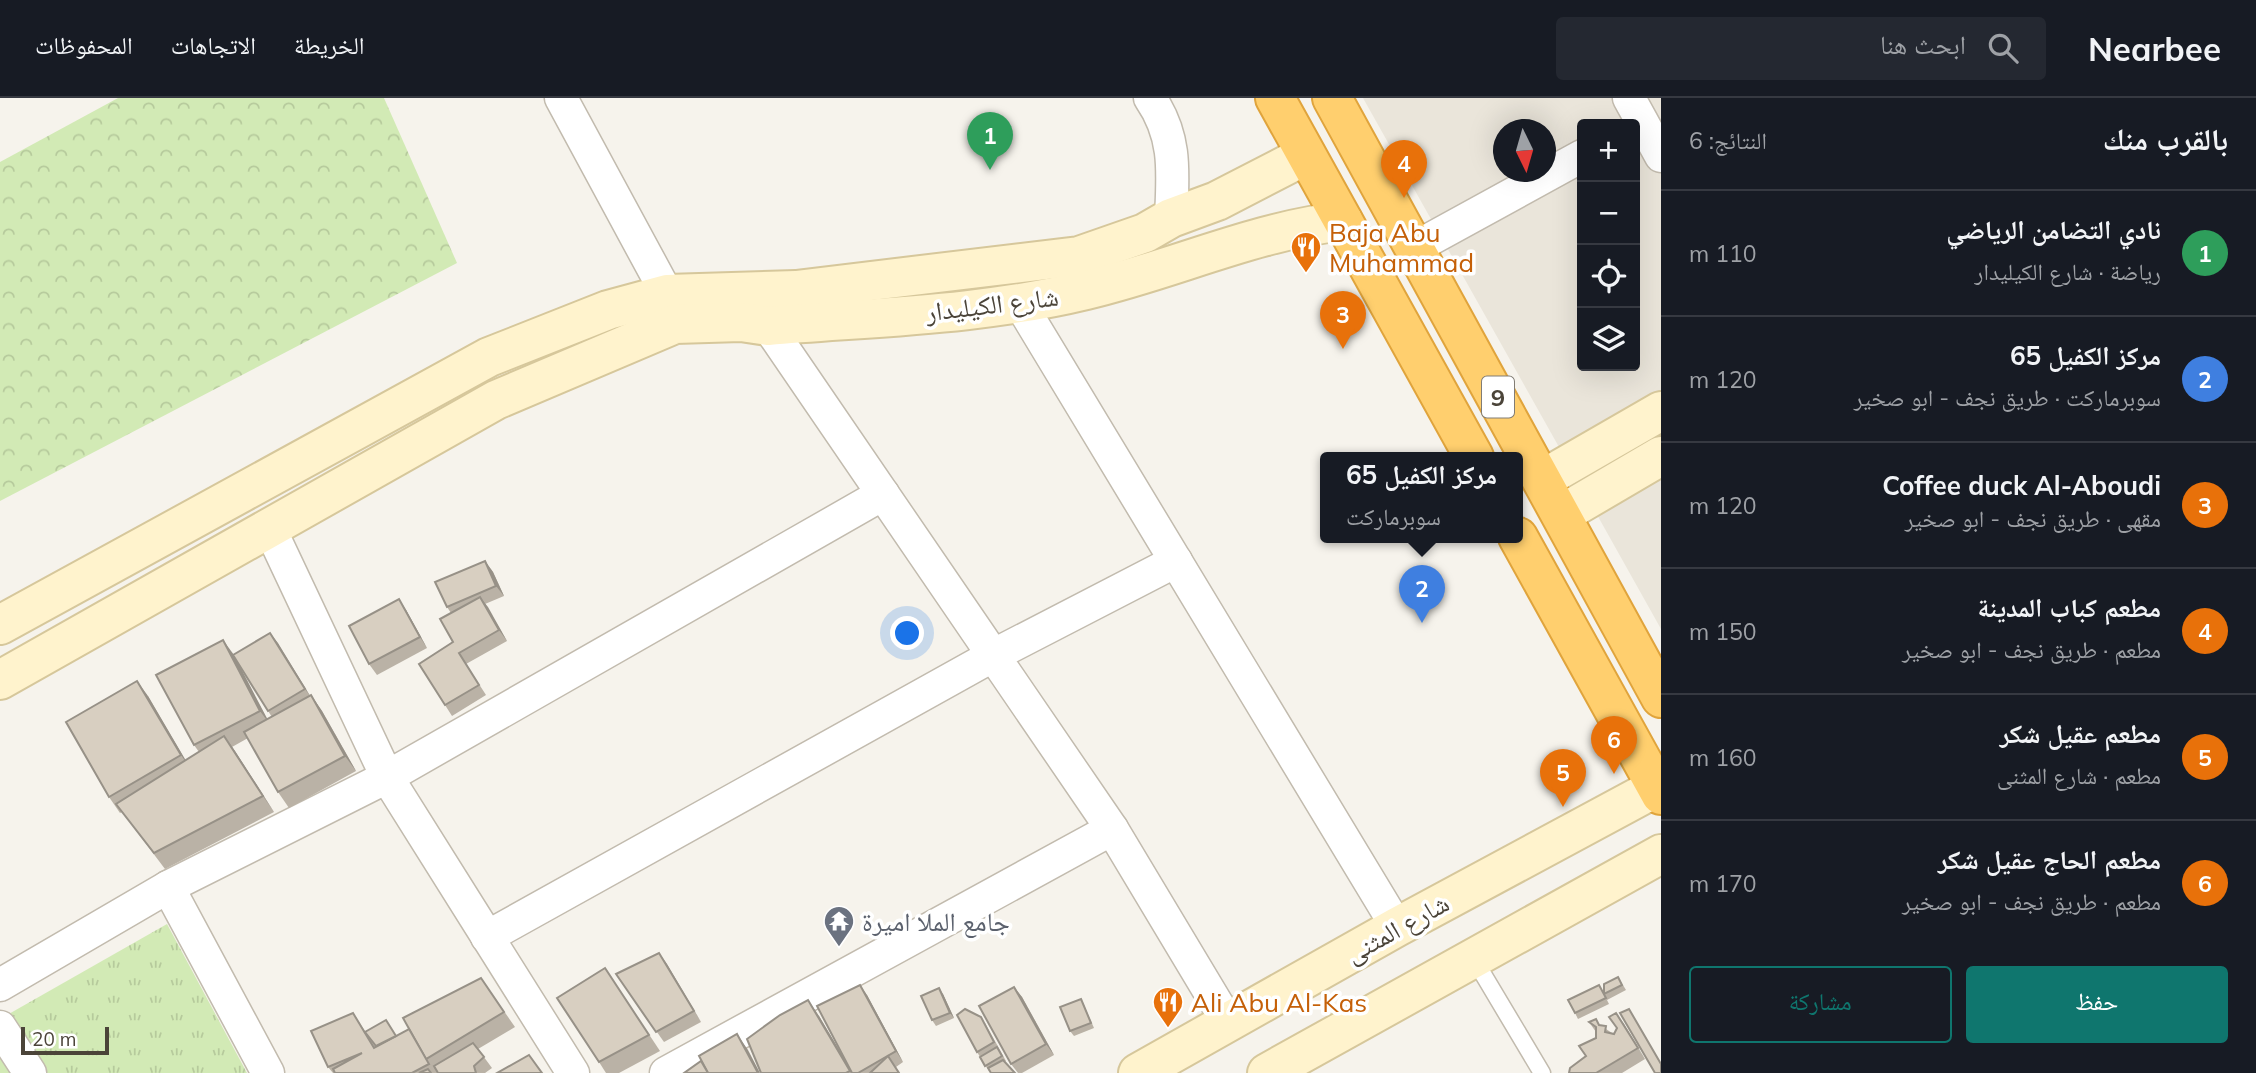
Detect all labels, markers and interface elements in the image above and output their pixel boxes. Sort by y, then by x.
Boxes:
search box [1556,17,2046,80]
text: ابحث هنا [1880,28,1966,61]
text: Nearbee [2088,28,2221,69]
icon: search [1984,29,2022,67]
text: المحفوظات [35,30,133,60]
text: الاتجاهات [171,30,256,60]
text: الخريطة [294,30,365,60]
pin: 1 [967,112,1013,170]
north arrow [1493,119,1556,182]
map controls [1577,119,1640,371]
button: + [1577,119,1640,182]
text: بالقرب منك [2103,120,2228,158]
text: النتائج: 6 [1689,126,1767,155]
pin: 4 [1381,140,1427,198]
button: − [1577,182,1640,245]
text: نادي التضامن الرياضي [1946,213,2161,246]
place label: Baja Abu Muhammad [1329,216,1474,279]
restaurant icon: Baja Abu Muhammad [1289,230,1323,274]
text: 110 m [1689,239,1757,268]
text: 1 [2198,239,2212,268]
button: locate [1577,245,1640,308]
text: رياضة · شارع الكيليدار [1975,257,2161,286]
street label: شارع الكيليدار [923,279,1060,329]
pin: 3 [1320,291,1366,349]
button: layers [1577,308,1640,371]
text: مركز الكفيل 65 [2010,339,2161,372]
text: 120 m [1689,365,1757,394]
text: 2 [2198,365,2212,394]
road number: 9 [1482,376,1514,418]
text: سوبرماركت · طريق نجف - ابو صخير [1854,383,2161,412]
popup [1320,452,1523,543]
text: مركز الكفيل 65 [1346,458,1497,491]
text: Coffee duck Al-Aboudi [1882,469,2161,502]
text: 120 m [1689,491,1757,520]
text: 3 [2198,491,2212,520]
text: سوبرماركت [1346,502,1441,531]
text: مقهى · طريق نجف - ابو صخير [1905,504,2161,533]
pin: 2 [1399,565,1445,623]
text: مطعم كباب المدينة [1977,591,2161,624]
your location [890,616,924,650]
text: 150 m [1689,617,1757,646]
text: 4 [2198,617,2212,646]
text: مطعم · طريق نجف - ابو صخير [1902,635,2161,664]
pin: 6 [1591,716,1637,774]
text: مطعم عقيل شكر [2000,717,2161,750]
text: 160 m [1689,743,1757,772]
text: 5 [2198,743,2212,772]
pin: 5 [1540,749,1586,807]
text: مطعم · شارع المثنى [1997,761,2161,790]
text: مطعم الحاج عقيل شكر [1938,843,2161,876]
text: 170 m [1689,869,1757,898]
text: 6 [2198,869,2212,898]
street label: شارع المثنى [1339,886,1455,970]
text: مطعم · طريق نجف - ابو صخير [1902,887,2161,916]
temple icon: جامع الملا اميرة [822,904,856,948]
place label: جامع الملا اميرة [862,905,1010,939]
button: مشاركة [1689,966,1952,1043]
button: حفظ [1966,966,2228,1043]
restaurant icon: Ali Abu Al-Kas [1151,985,1185,1029]
place label: Ali Abu Al-Kas [1191,986,1367,1019]
scale bar [21,1024,108,1056]
text: 20 m [32,1027,76,1051]

